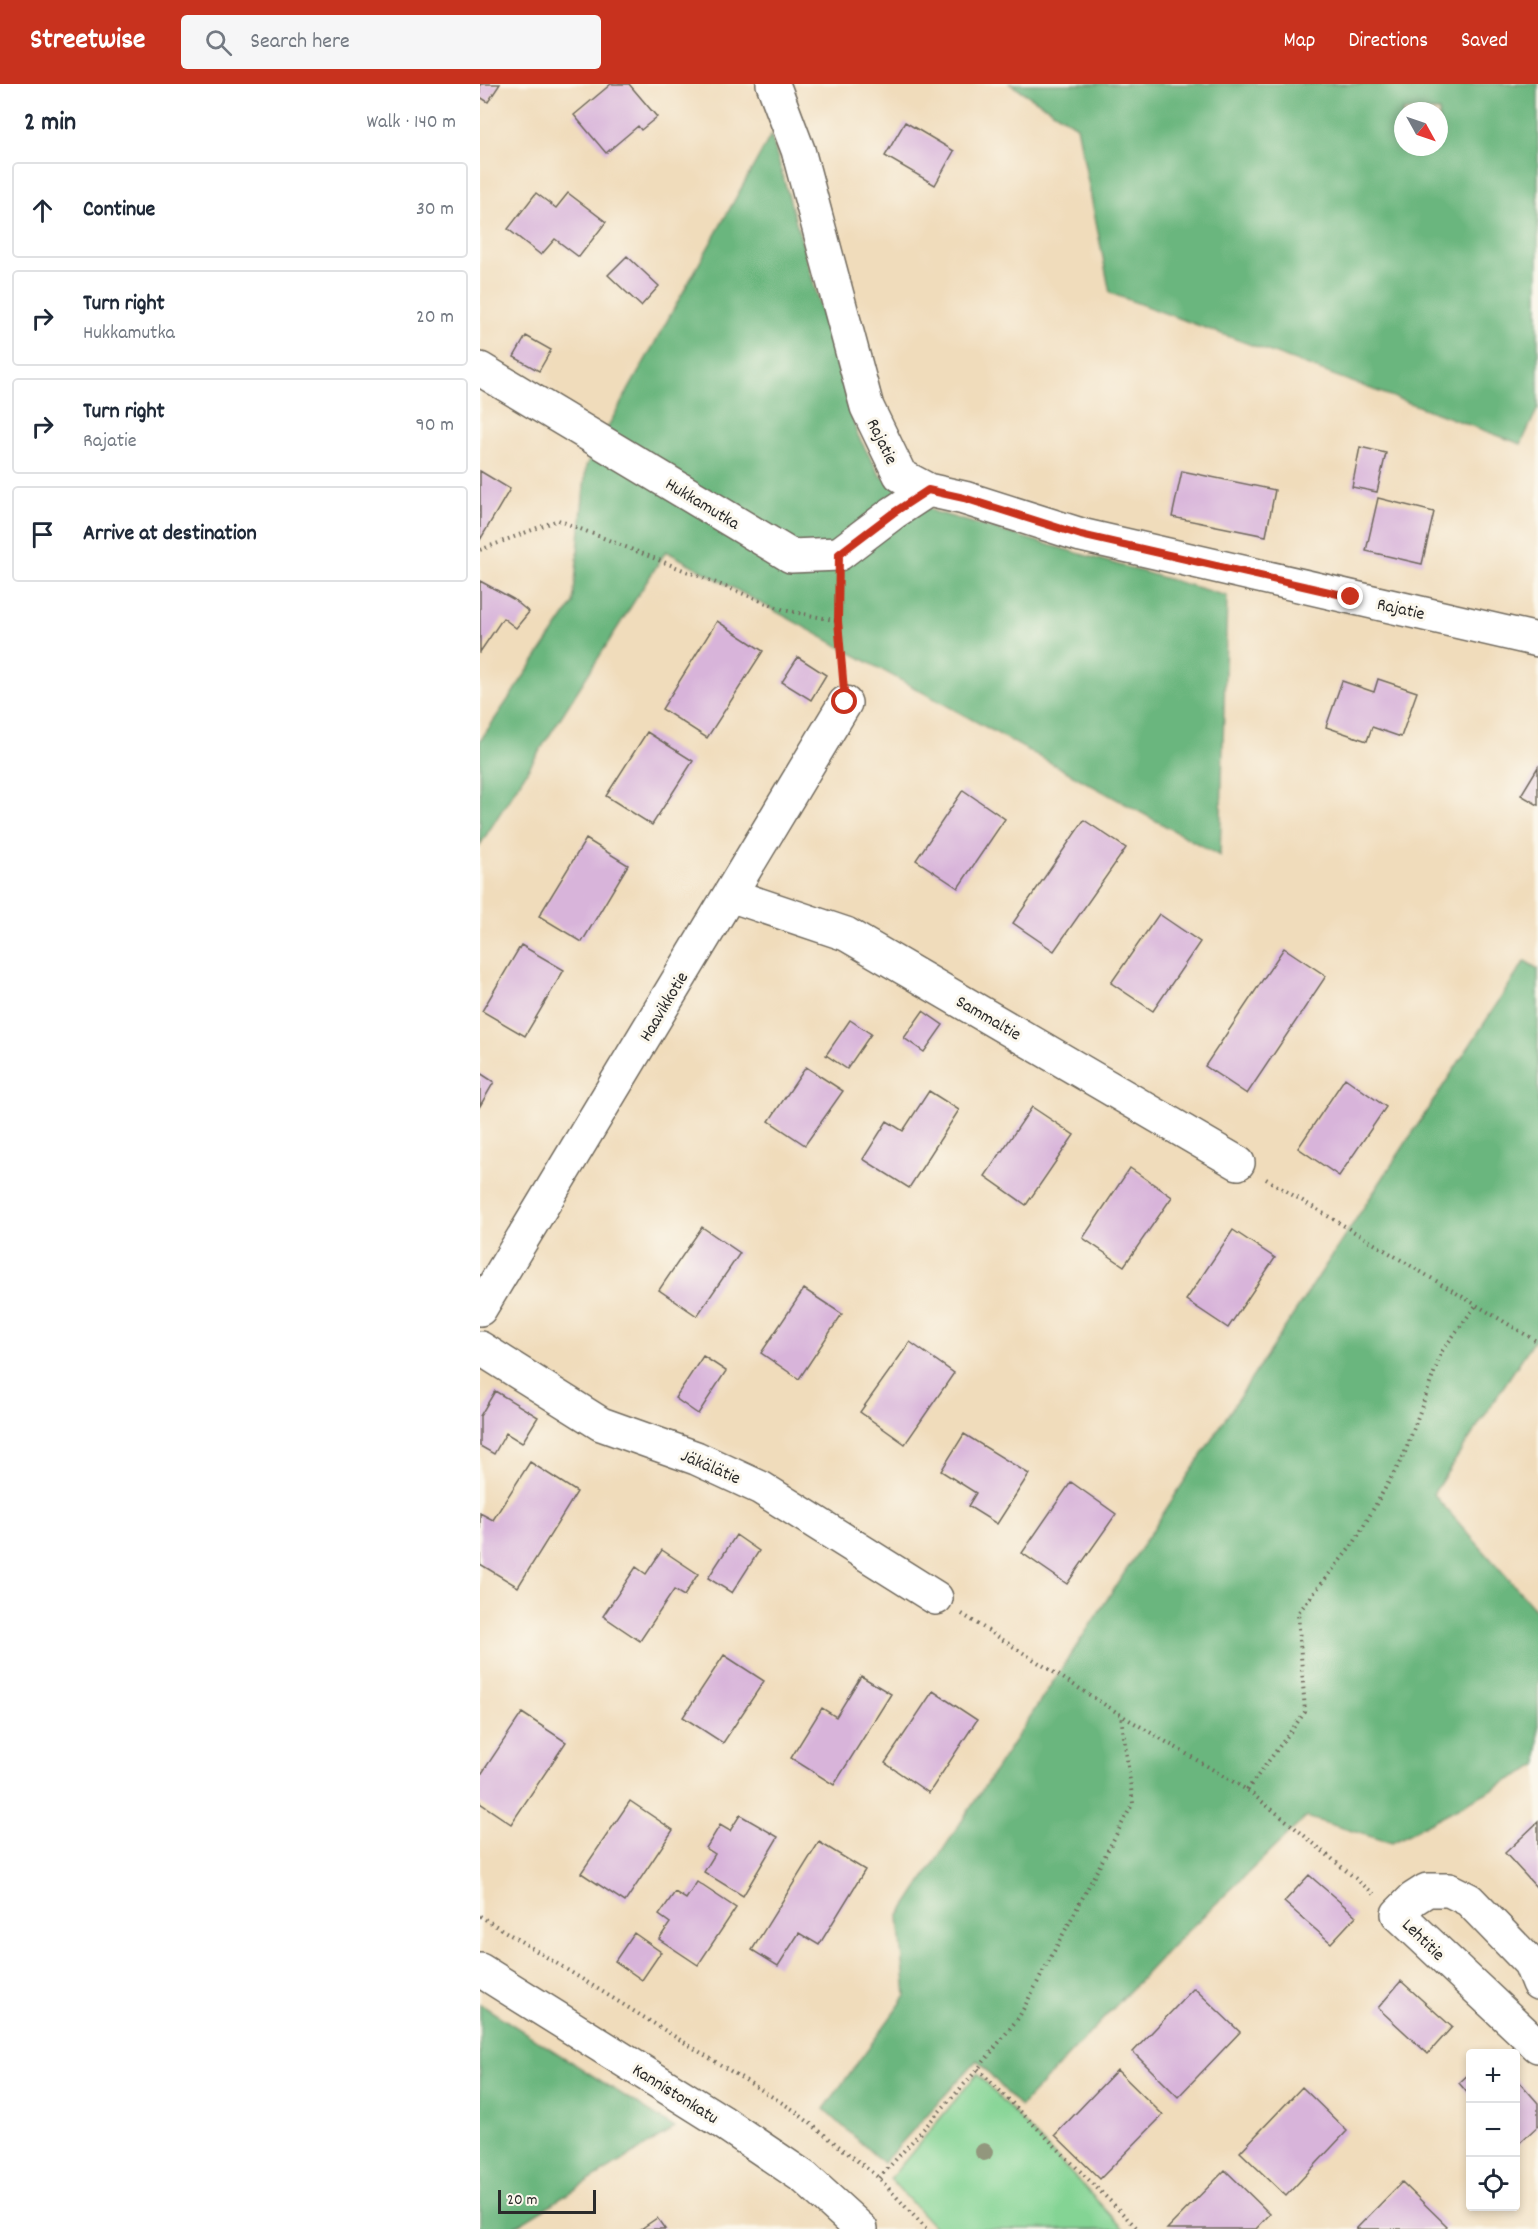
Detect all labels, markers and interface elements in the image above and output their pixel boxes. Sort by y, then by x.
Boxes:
search box [181,15,601,69]
text: Streetwise [30,22,145,62]
icon: search [202,26,235,59]
text: Search here [250,27,350,58]
text: Map [1284,27,1315,57]
text: Directions [1348,27,1428,57]
text: Saved [1461,27,1508,57]
north arrow [1394,102,1448,156]
text: 2 min [24,105,76,142]
text: Walk · 140 m [367,109,456,137]
icon: ahead [26,194,59,227]
text: Continue [83,195,155,226]
text: 30 m [416,196,454,224]
text: Turn right [83,289,165,320]
icon: right [26,302,59,335]
text: 20 m [416,304,454,332]
text: Hukkamutka [83,320,175,348]
text: Turn right [83,397,165,428]
icon: right [26,410,59,443]
text: 90 m [416,412,454,440]
street label: Rajatie [859,415,903,469]
text: Rajatie [83,428,137,456]
street label: Hukkamutka [660,473,744,537]
icon: arrive [26,518,59,551]
text: Arrive at destination [83,519,257,550]
route end [1337,583,1363,609]
street label: Rajatie [1374,593,1427,628]
route start [831,688,857,714]
street label: Haavikkotie [634,968,696,1047]
street label: Sammaltie [950,990,1025,1048]
street label: Jäkälätie [676,1444,744,1492]
street label: Lehtitie [1395,1914,1449,1968]
map controls [1466,2049,1520,2211]
button: + [1466,2049,1520,2103]
street label: Kannistonkatu [627,2059,723,2132]
button: − [1466,2103,1520,2157]
button: locate [1466,2157,1520,2211]
scale bar [498,2187,596,2214]
text: 20 m [507,2189,537,2212]

